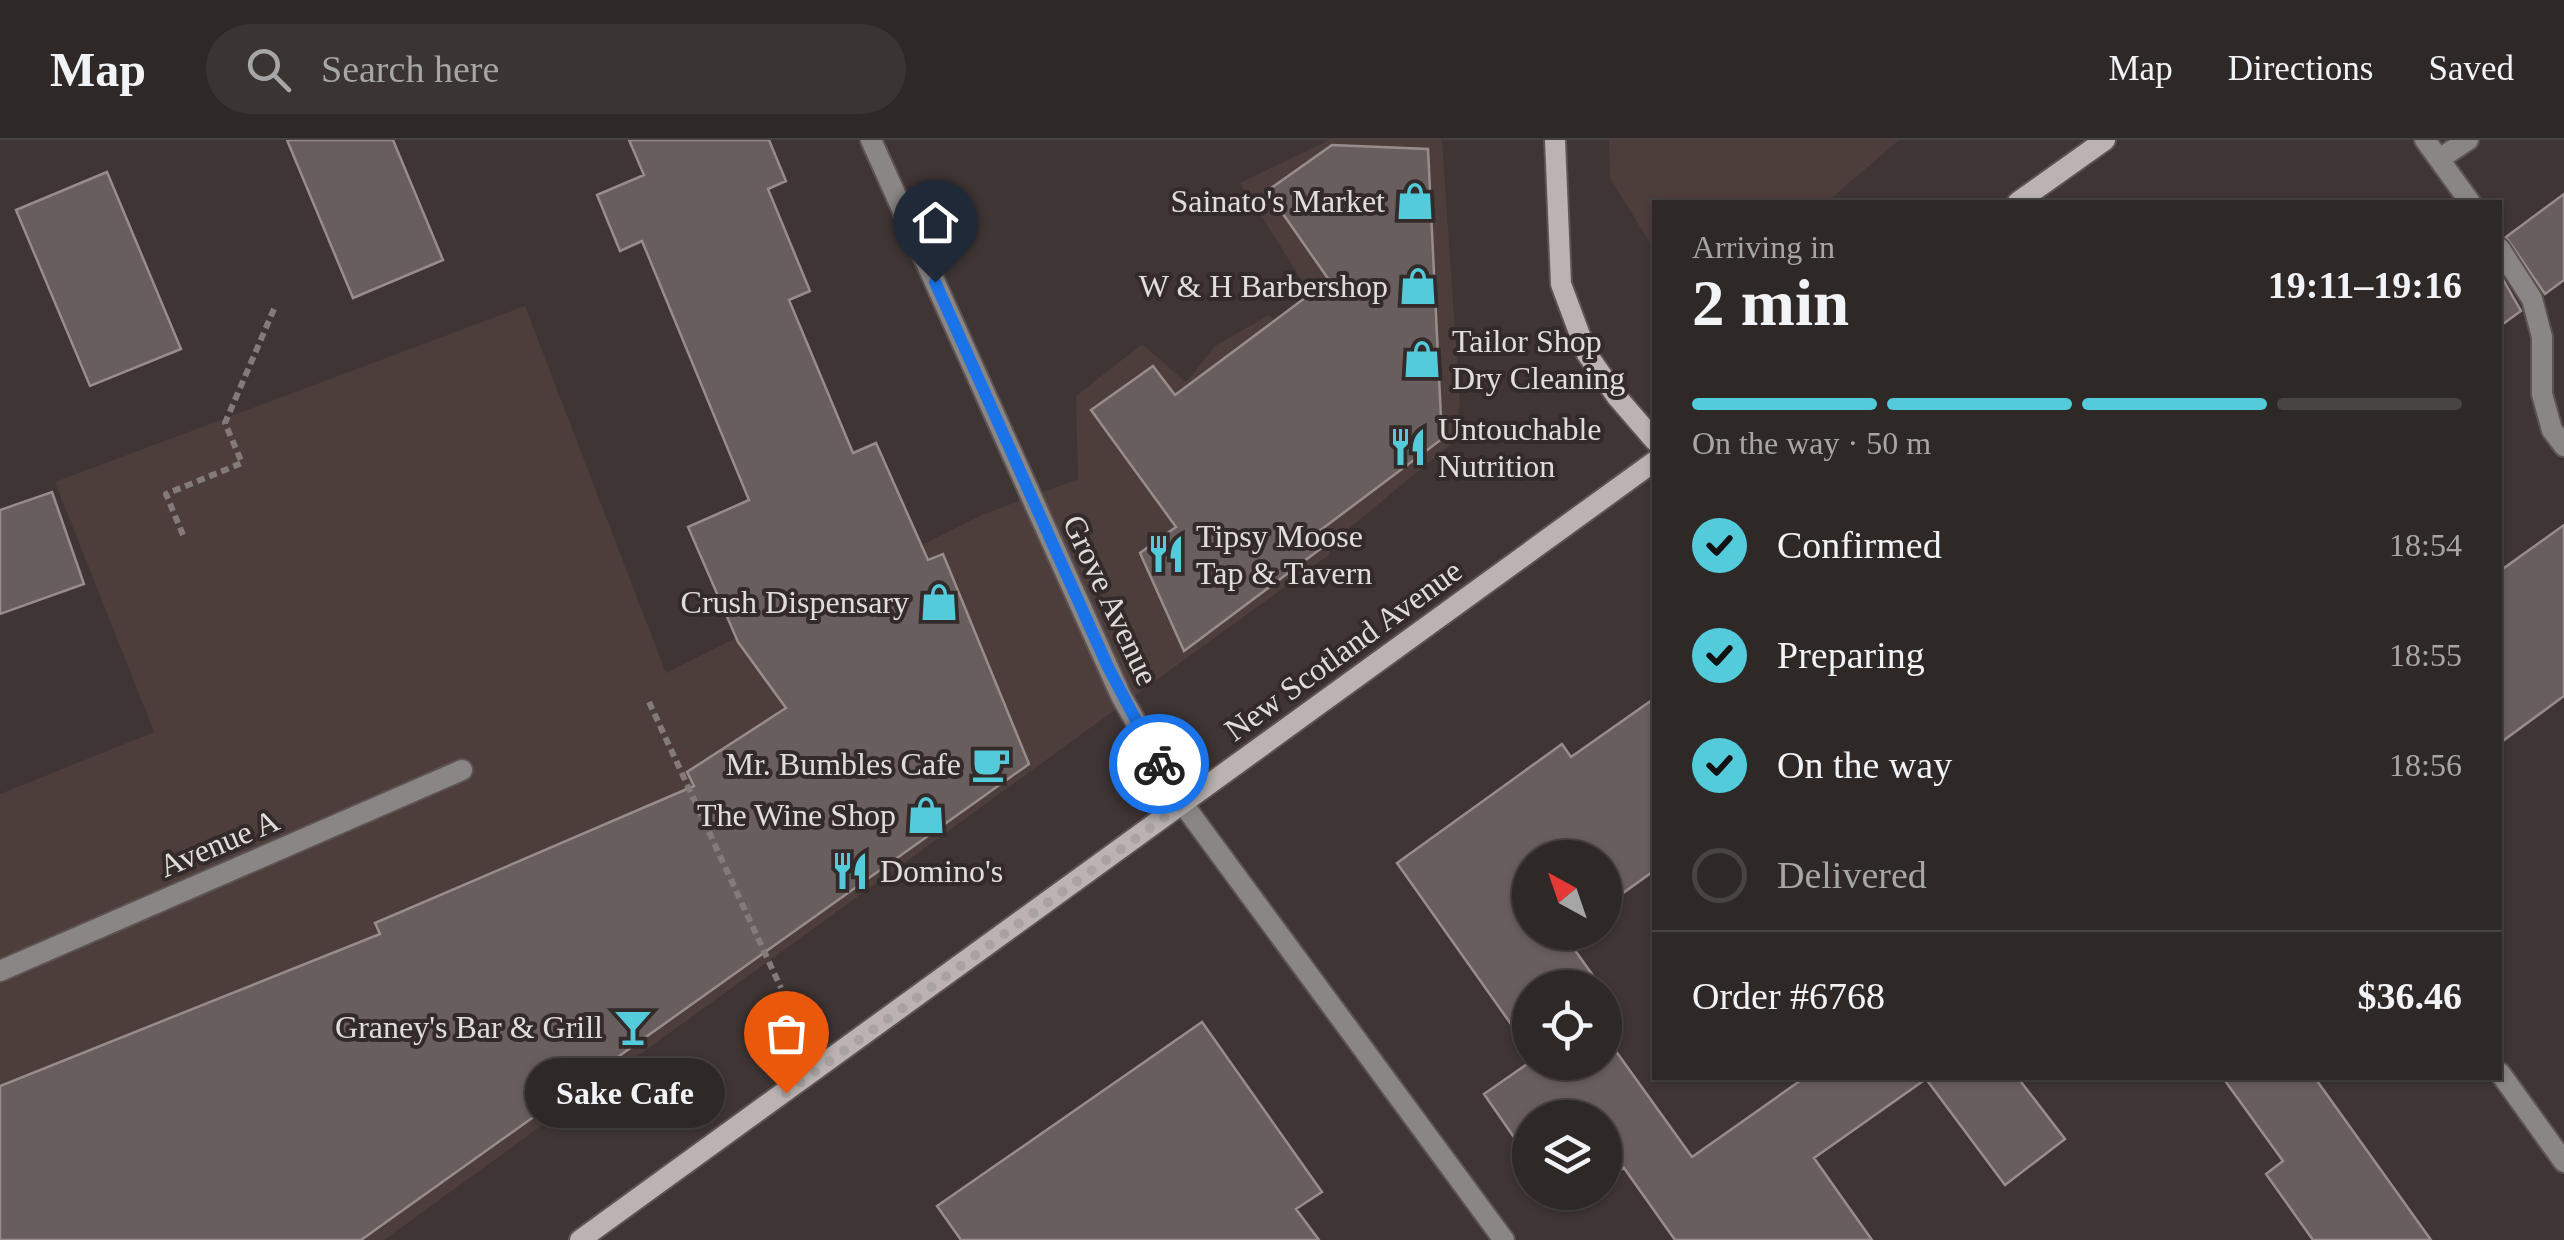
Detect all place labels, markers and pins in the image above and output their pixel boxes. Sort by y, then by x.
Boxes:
pin [893,180,978,283]
shop icon: Sainato's Market [1394,180,1436,222]
place label: Sainato's Market [1170,183,1385,219]
shop icon: W & H Barbershop [1397,265,1439,307]
place label: W & H Barbershop [1139,268,1388,304]
place label: Tailor Shop Dry Cleaning [1452,323,1625,396]
shop icon: Tailor Shop Dry Cleaning [1401,338,1443,380]
place label: Untouchable Nutrition [1438,411,1602,484]
restaurant icon: Untouchable Nutrition [1387,426,1429,468]
place label: Tipsy Moose Tap & Tavern [1196,518,1372,591]
restaurant icon: Tipsy Moose Tap & Tavern [1145,533,1187,575]
shop icon: Crush Dispensary [918,581,960,623]
place label: Crush Dispensary [681,584,909,620]
cafe icon: Mr. Bumbles Cafe [970,743,1012,785]
place label: Mr. Bumbles Cafe [725,746,961,782]
shop icon: The Wine Shop [905,794,947,836]
place label: The Wine Shop [697,797,896,833]
restaurant icon: Domino's [829,850,871,892]
place label: Domino's [880,853,1003,889]
pin [744,991,829,1094]
bar icon: Graney's Bar & Grill [612,1006,654,1048]
place label: Graney's Bar & Grill [335,1009,603,1045]
callout: Sake Cafe [526,1058,726,1128]

